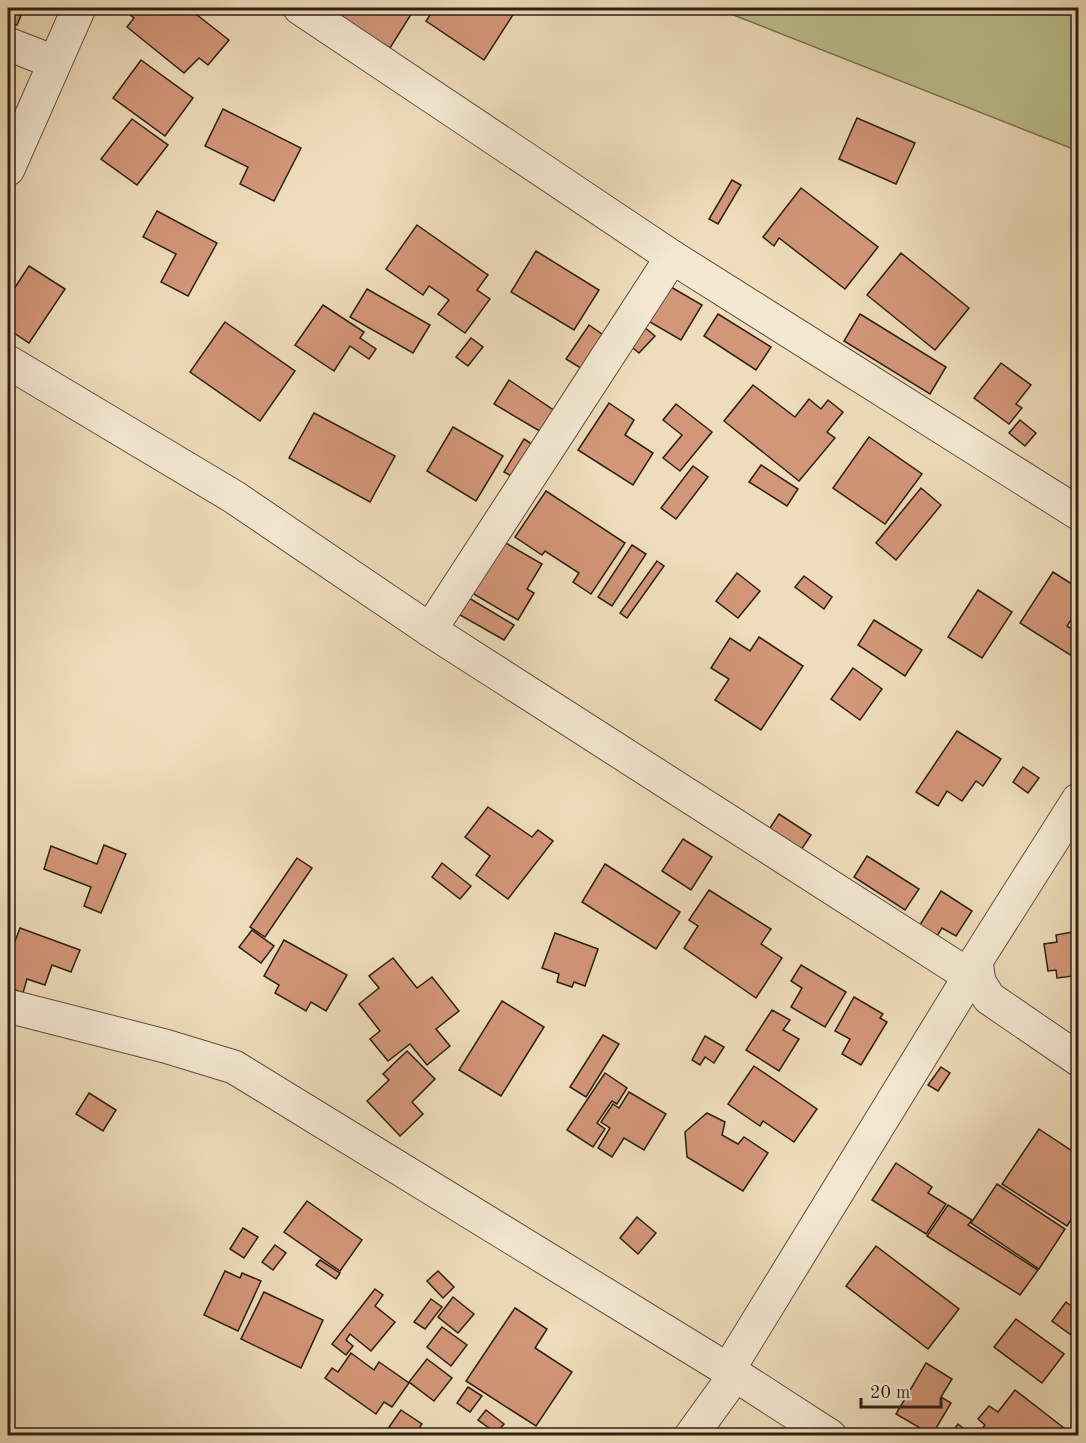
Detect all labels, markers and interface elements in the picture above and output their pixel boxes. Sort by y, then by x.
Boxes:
scale bar [861,1371,940,1409]
text: 20 m [870,1384,910,1402]

